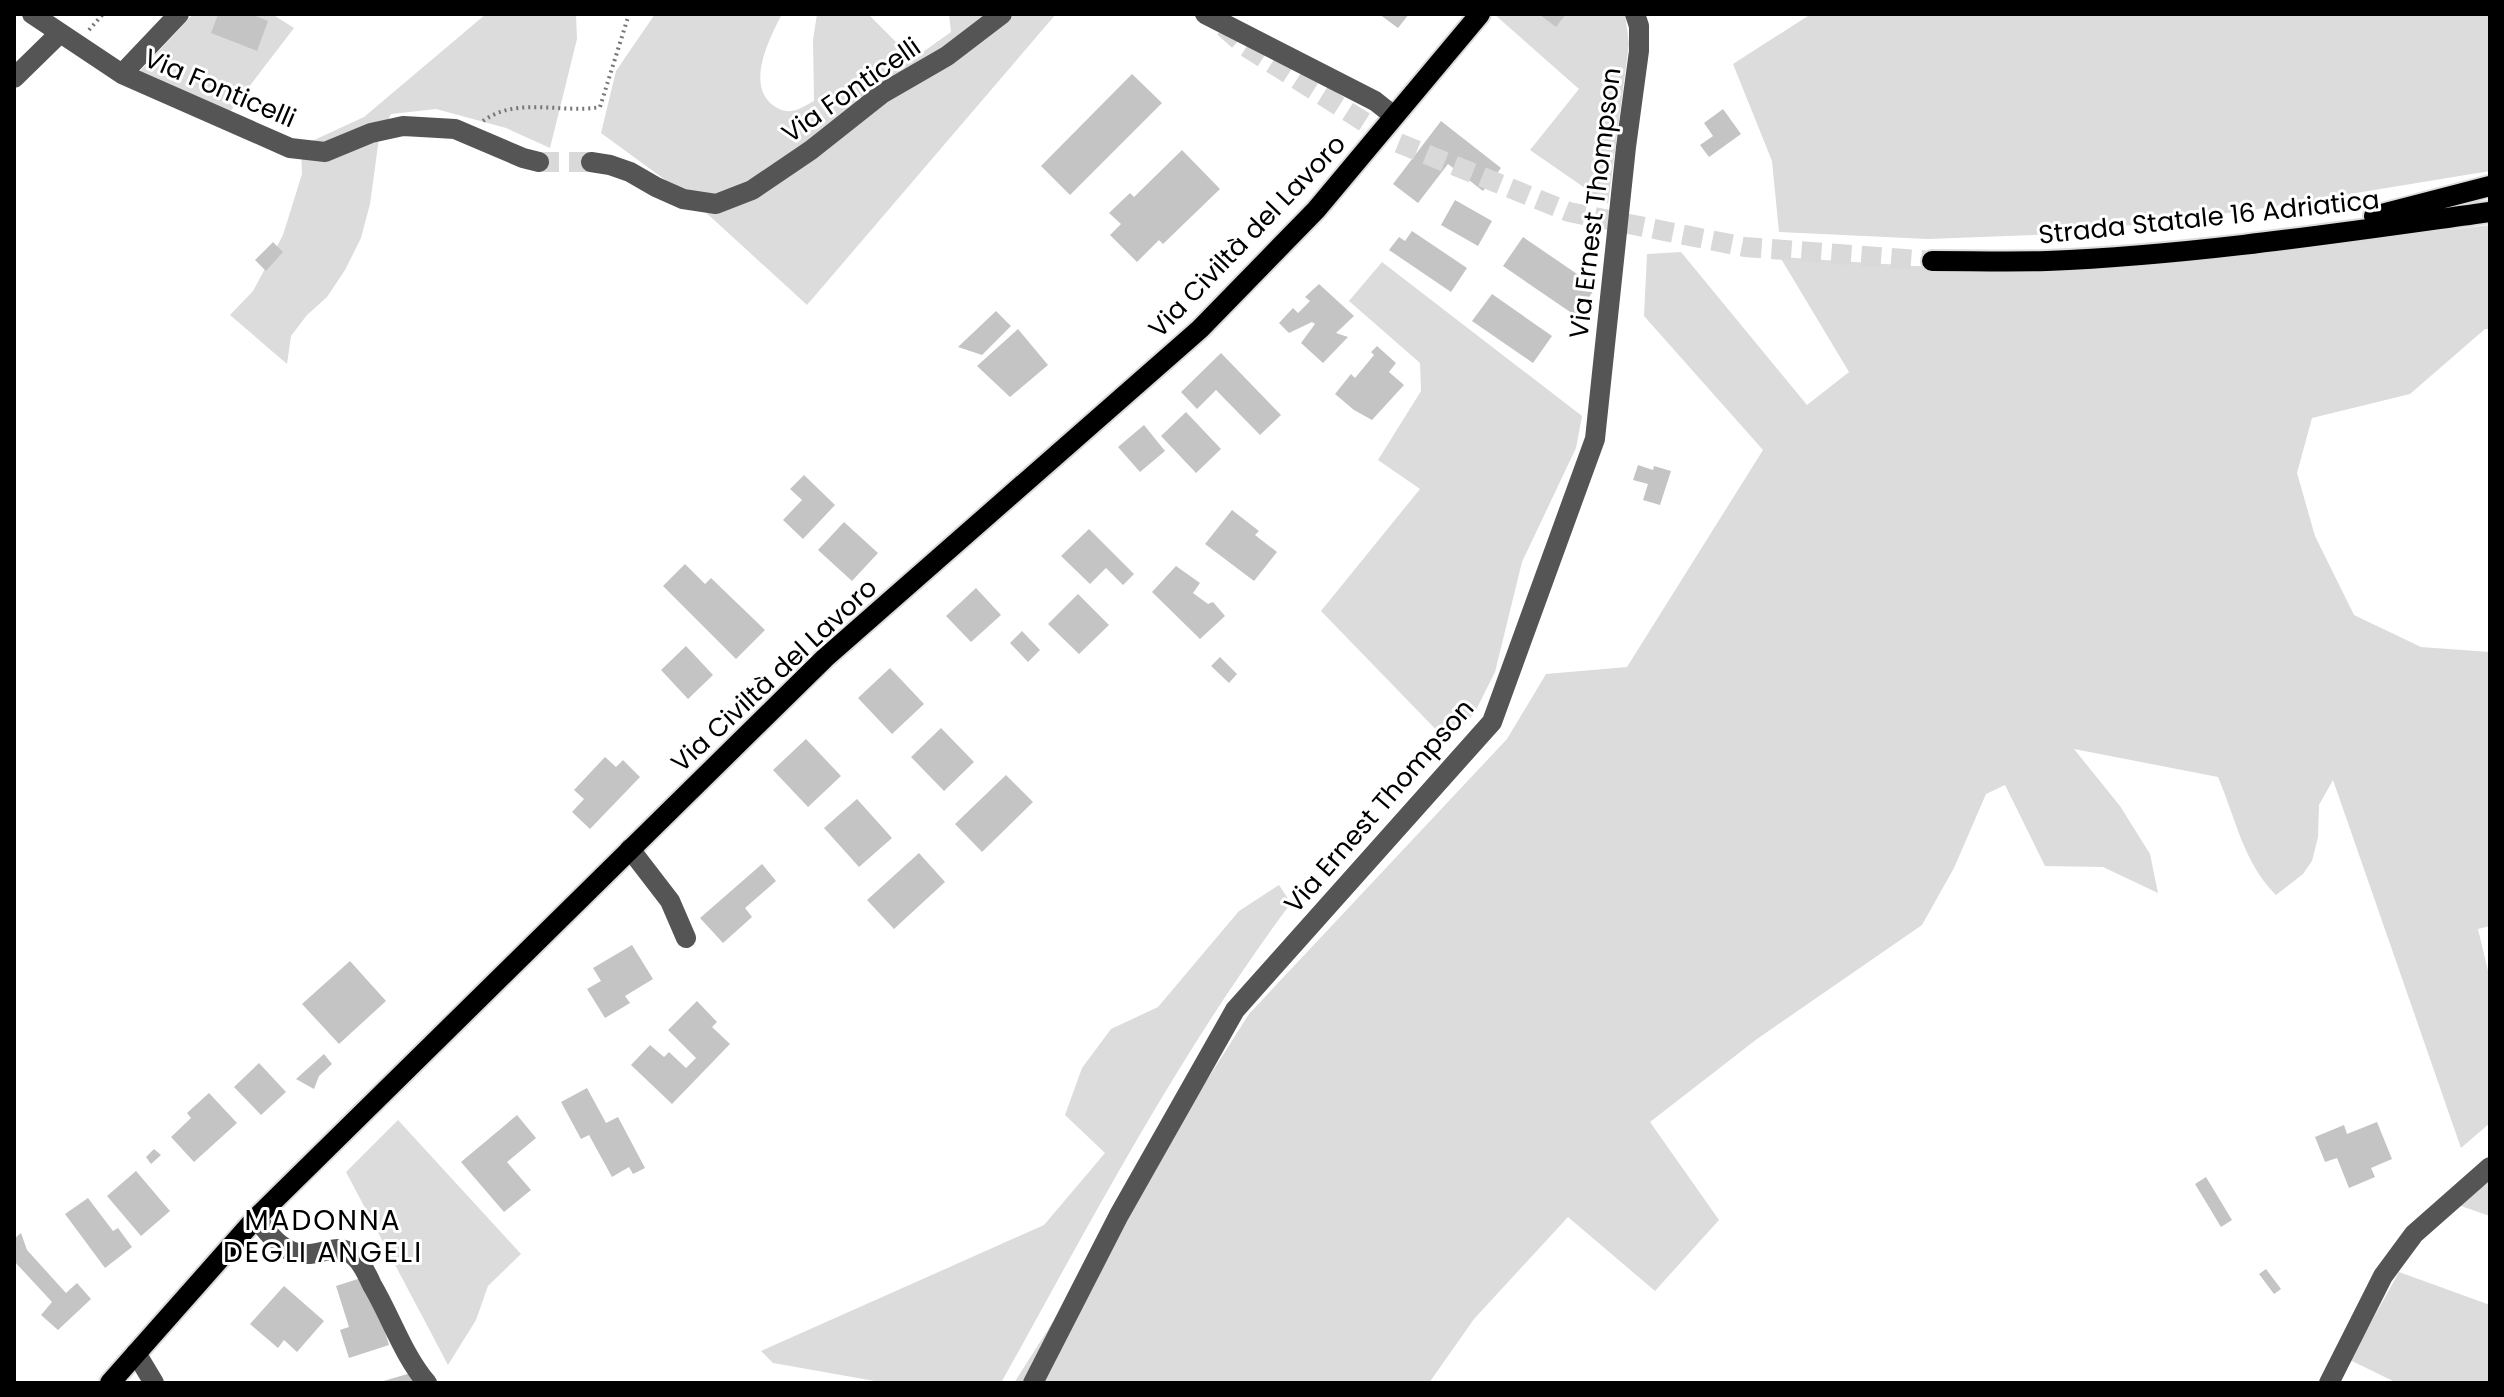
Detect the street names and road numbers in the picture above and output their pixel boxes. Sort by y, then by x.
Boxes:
street label: Via Fonticelli [774,29,928,151]
street label: Via Fonticelli [138,40,302,136]
street label: Via Ernest Thompson [1561,65,1629,341]
street label: Via Civiltà del Lavoro [1140,126,1354,346]
street label: Strada Statale 16 Adriatica [2037,181,2381,253]
street label: Via Civiltà del Lavoro [663,570,885,780]
street label: Via Ernest Thompson [1276,691,1482,921]

